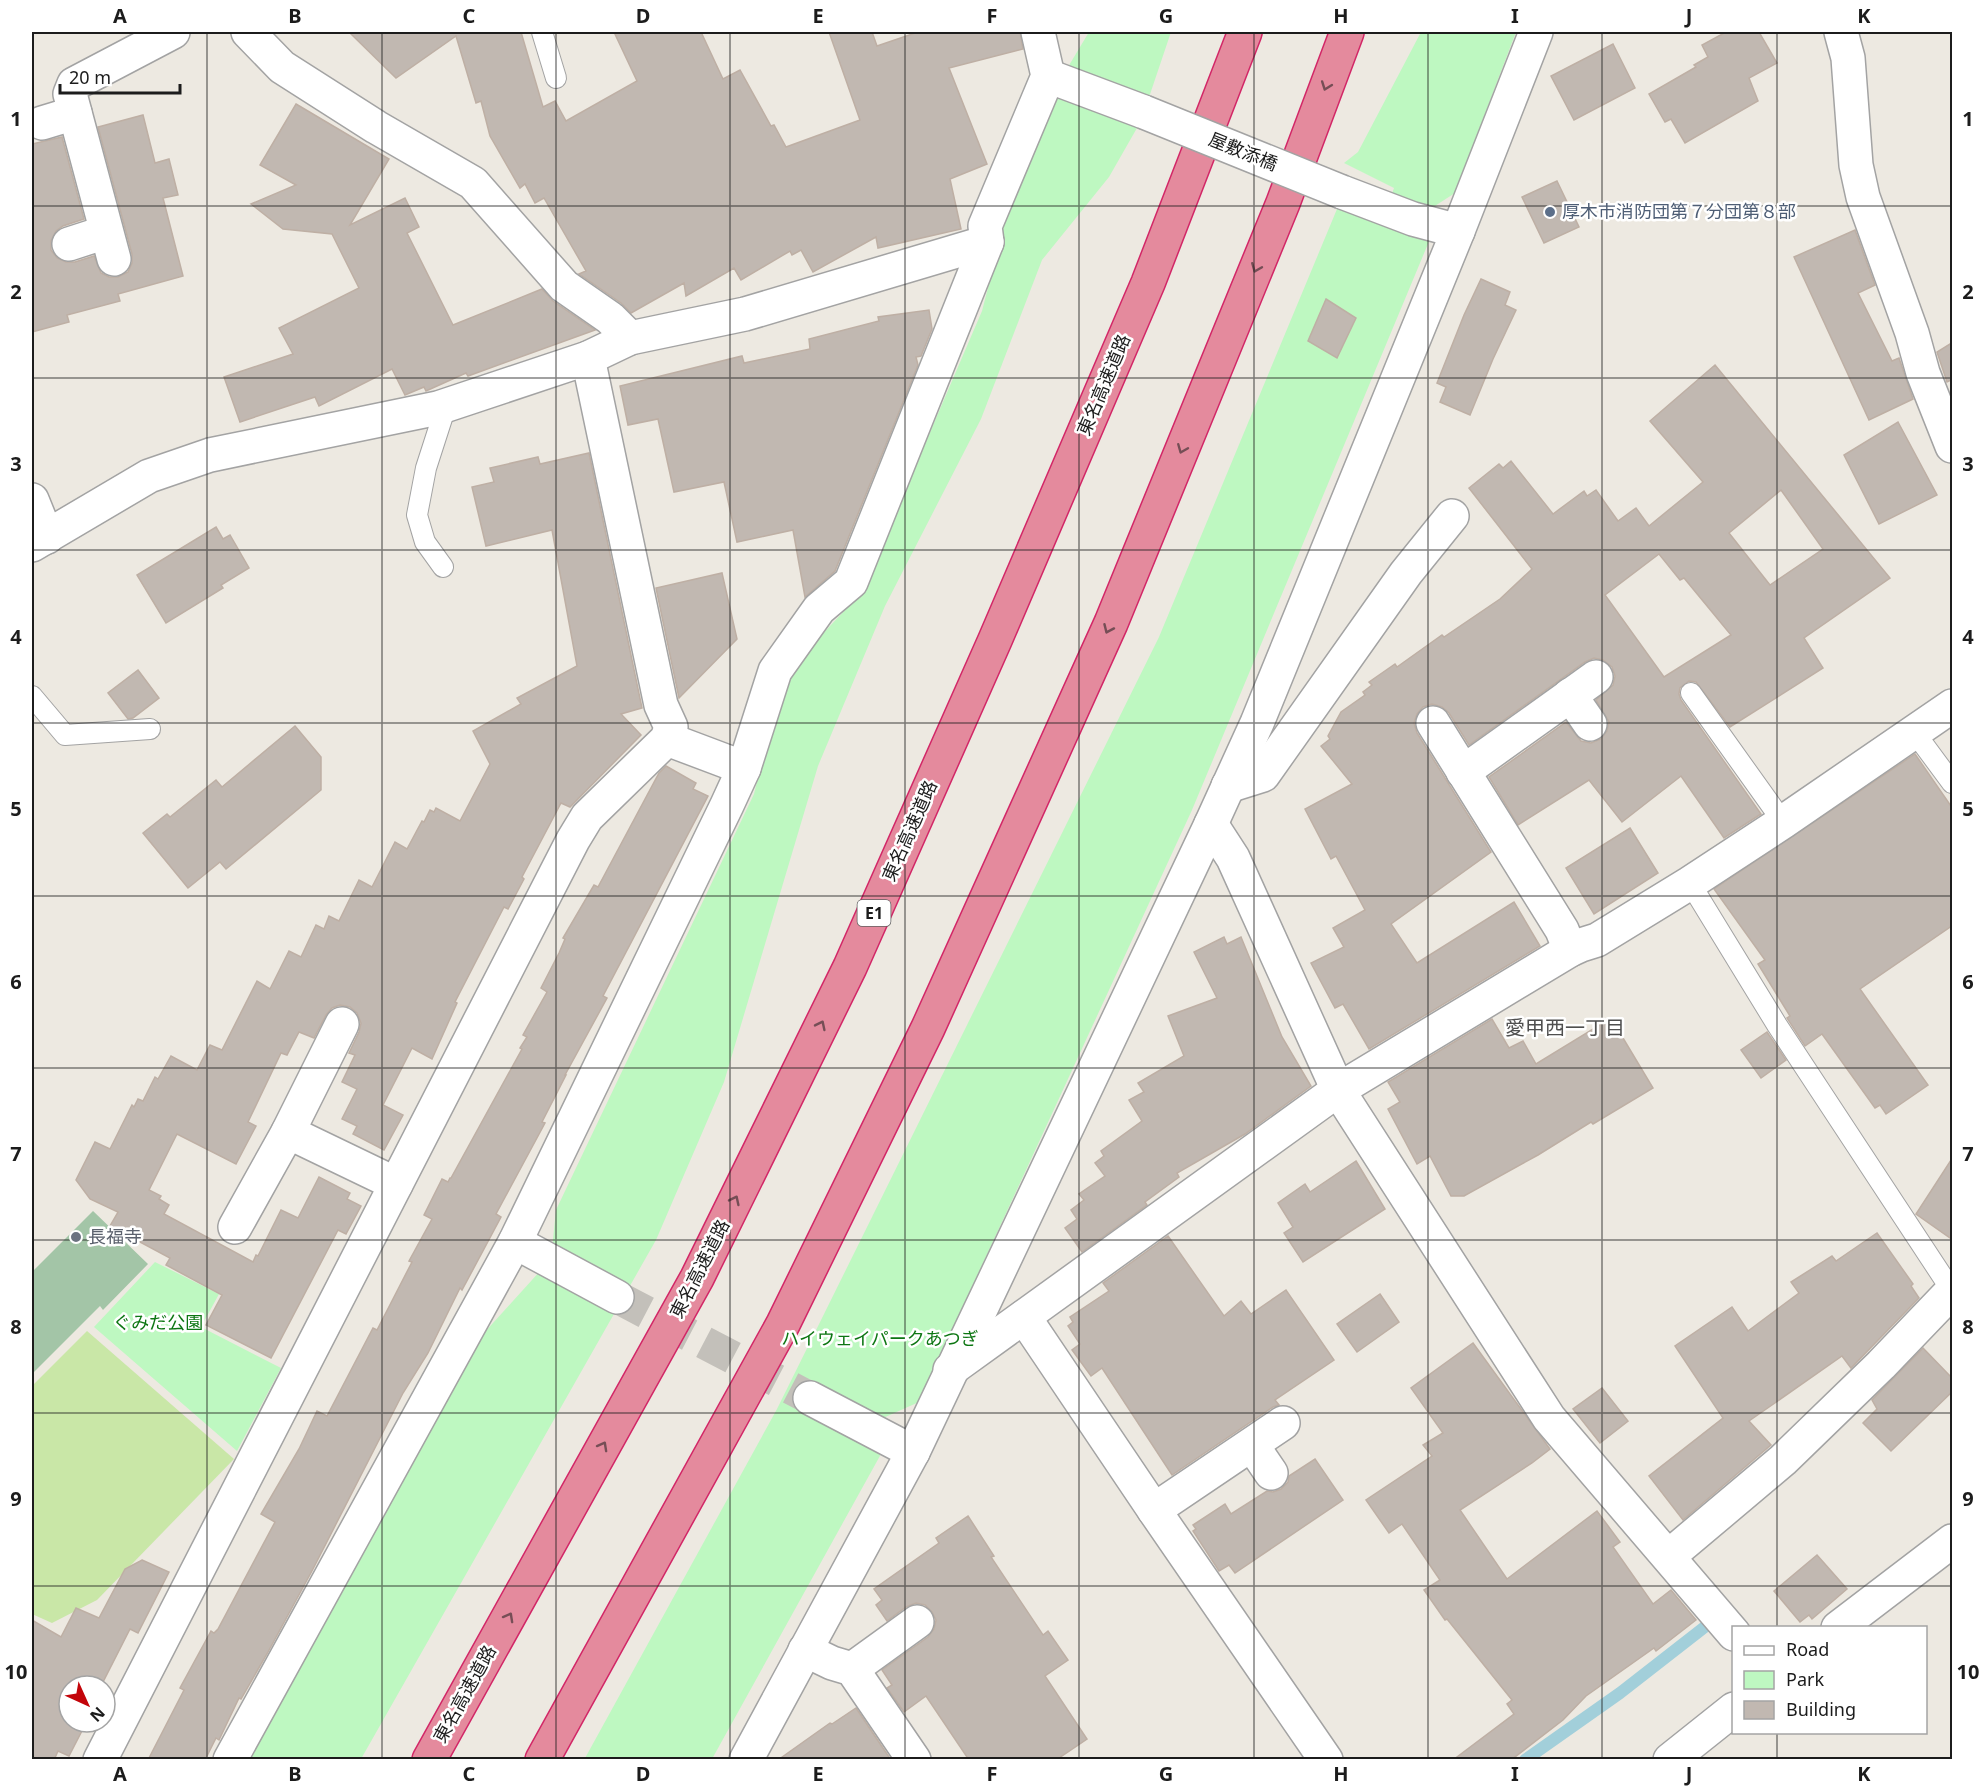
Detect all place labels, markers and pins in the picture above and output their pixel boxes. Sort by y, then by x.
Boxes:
place label: 厚木市消防団第７分団第８部 [1562,199,1796,223]
marker: 厚木市消防団第７分団第８部 [1543,205,1557,219]
place label: 長福寺 [88,1224,142,1248]
marker: 長福寺 [69,1230,83,1244]

